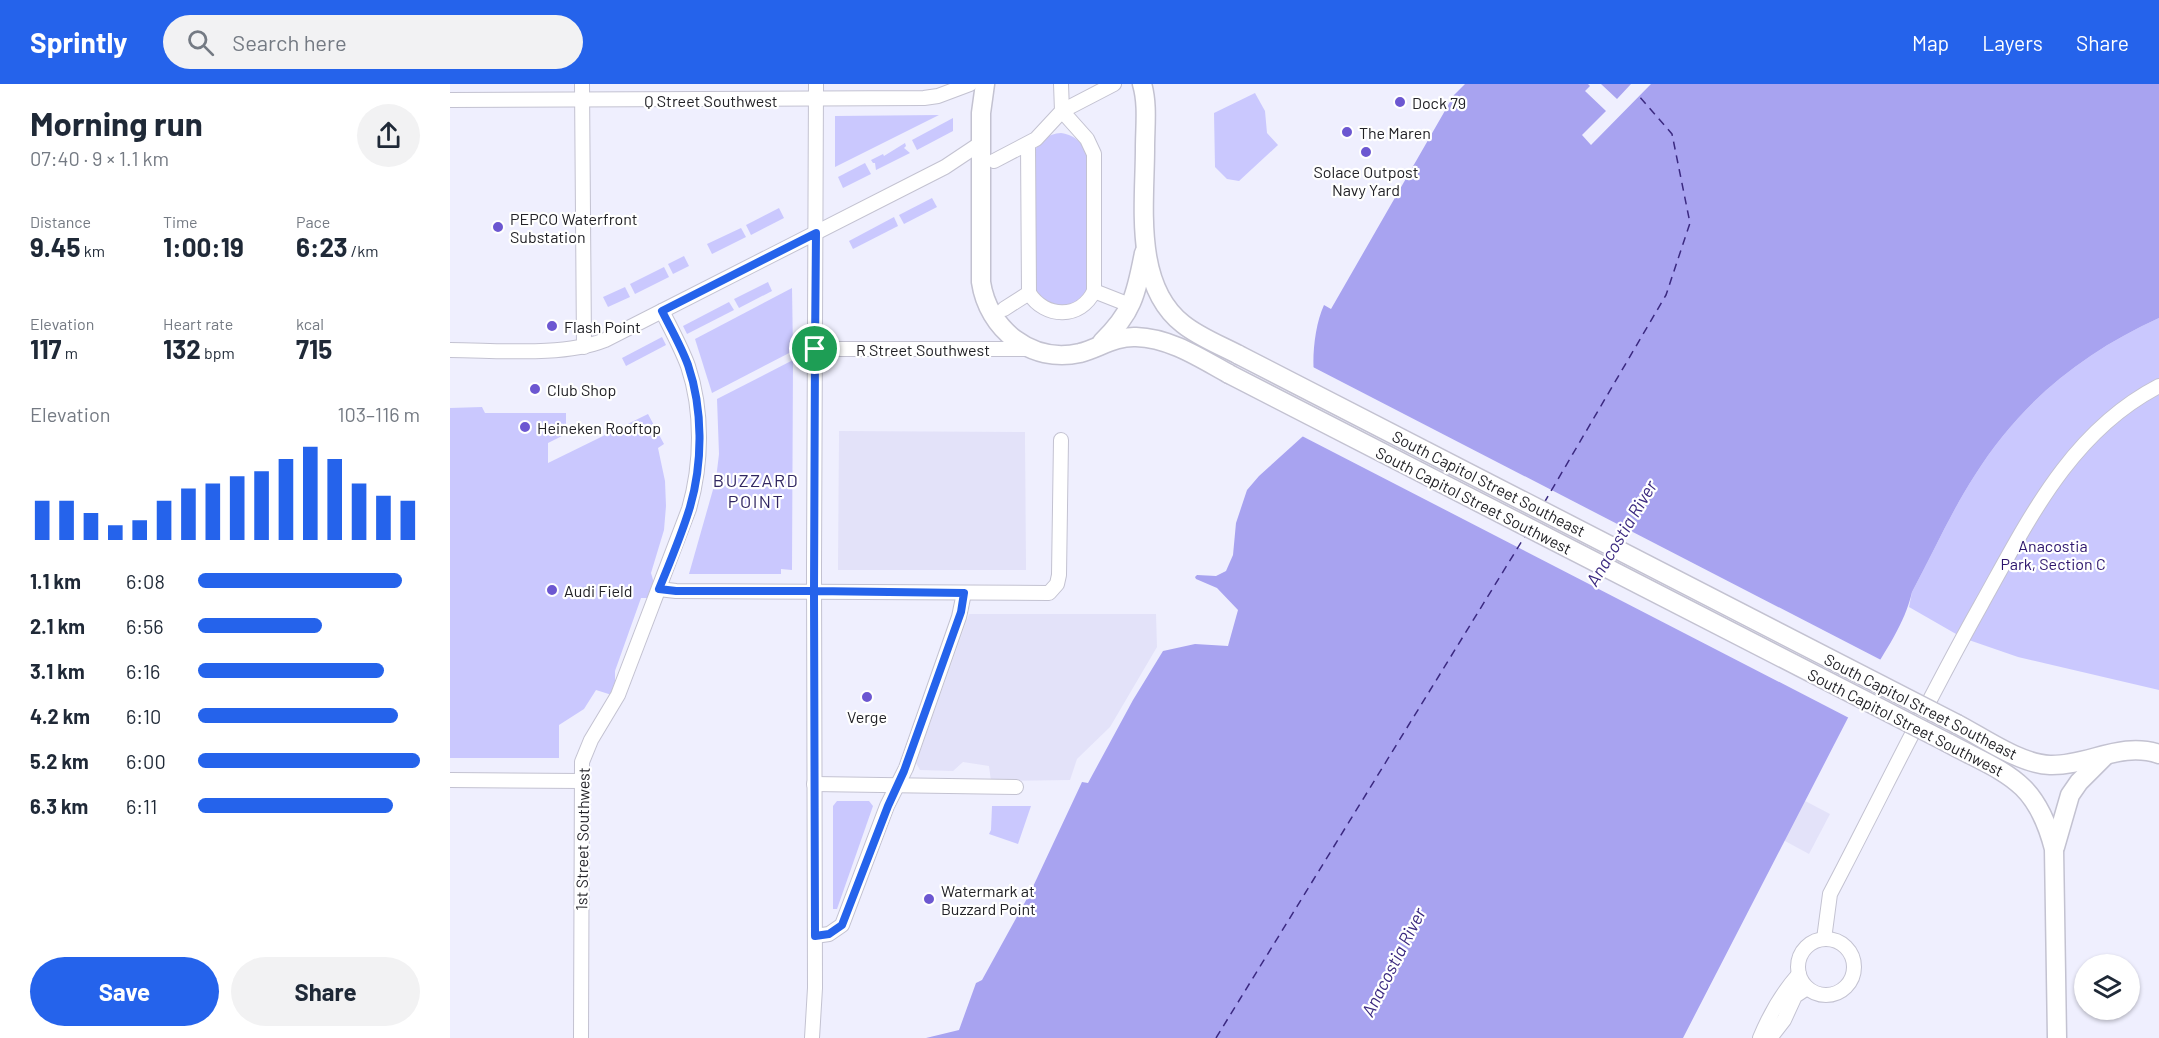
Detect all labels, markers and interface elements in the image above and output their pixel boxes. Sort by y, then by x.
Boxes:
search box [163,15,583,69]
text: Sprintly [30,25,127,59]
icon: search [184,26,217,59]
text: Search here [232,29,347,55]
text: Map [1912,30,1949,55]
text: Layers [1982,30,2043,55]
text: Share [2076,30,2129,55]
street label: Q Street Southwest [644,91,778,110]
place label: Dock 79 [1412,93,1466,112]
marker: Dock 79 [1393,95,1407,109]
text: Morning run [30,103,203,143]
button: share [357,104,420,167]
place label: The Maren [1359,123,1431,142]
marker: The Maren [1340,125,1354,139]
marker: Solace Outpost Navy Yard [1359,145,1373,159]
text: 07:40 · 9 × 1.1 km [30,146,169,170]
place label: Solace Outpost Navy Yard [1313,162,1419,199]
place label: PEPCO Waterfront Substation [510,209,638,246]
text: Distance [30,212,91,231]
text: Time [163,212,198,231]
text: Pace [296,212,330,231]
marker: PEPCO Waterfront Substation [491,220,505,234]
text: 9.45 [30,231,81,262]
text: 1:00:19 [163,231,244,262]
text: 6:23 [296,231,348,262]
text: km [81,241,105,260]
text: /km [348,241,379,260]
text: Elevation [30,314,94,333]
text: Heart rate [163,314,233,333]
text: kcal [296,314,324,333]
place label: Flash Point [564,317,641,336]
marker: Flash Point [545,319,559,333]
pin [789,323,840,374]
icon: arrive [798,332,831,365]
text: 117 [30,333,62,364]
text: 132 [163,333,201,364]
text: 715 [296,333,332,364]
street label: R Street Southwest [856,340,990,359]
text: m [62,343,78,362]
text: bpm [201,343,235,362]
place label: Club Shop [547,380,616,399]
marker: Club Shop [528,382,542,396]
text: Elevation [30,402,111,426]
text: 103–116 m [338,402,420,426]
place label: Heineken Rooftop [537,418,661,437]
marker: Heineken Rooftop [518,420,532,434]
street label: South Capitol Street Southeast [1389,426,1589,540]
street label: South Capitol Street Southwest [1373,442,1575,558]
district label: BUZZARD POINT [713,469,799,512]
water label: Anacostia River [1581,476,1661,590]
park label: Anacostia Park, Section C [2000,536,2106,573]
text: 1.1 km [30,569,81,593]
text: 6:08 [126,569,165,593]
place label: Audi Field [564,581,632,600]
marker: Audi Field [545,583,559,597]
text: 2.1 km [30,614,85,638]
text: 6:56 [126,614,164,638]
street label: South Capitol Street Southeast [1821,649,2021,763]
text: 3.1 km [30,659,85,683]
text: 6:16 [126,659,160,683]
street label: South Capitol Street Southwest [1805,664,2007,780]
marker: Verge [860,690,874,704]
text: 4.2 km [30,704,90,728]
text: 6:10 [126,704,161,728]
place label: Verge [847,707,887,726]
text: 5.2 km [30,749,89,773]
text: 6:00 [126,749,166,773]
street label: 1st Street Southwest [571,767,593,911]
text: 6.3 km [30,794,88,818]
text: 6:11 [126,794,157,818]
place label: Watermark at Buzzard Point [941,881,1036,918]
marker: Watermark at Buzzard Point [922,892,936,906]
water label: Anacostia River [1356,903,1430,1020]
map controls [2074,954,2140,1020]
button: layers [2074,954,2140,1020]
button: Save [30,957,219,1026]
button: Share [231,957,420,1026]

